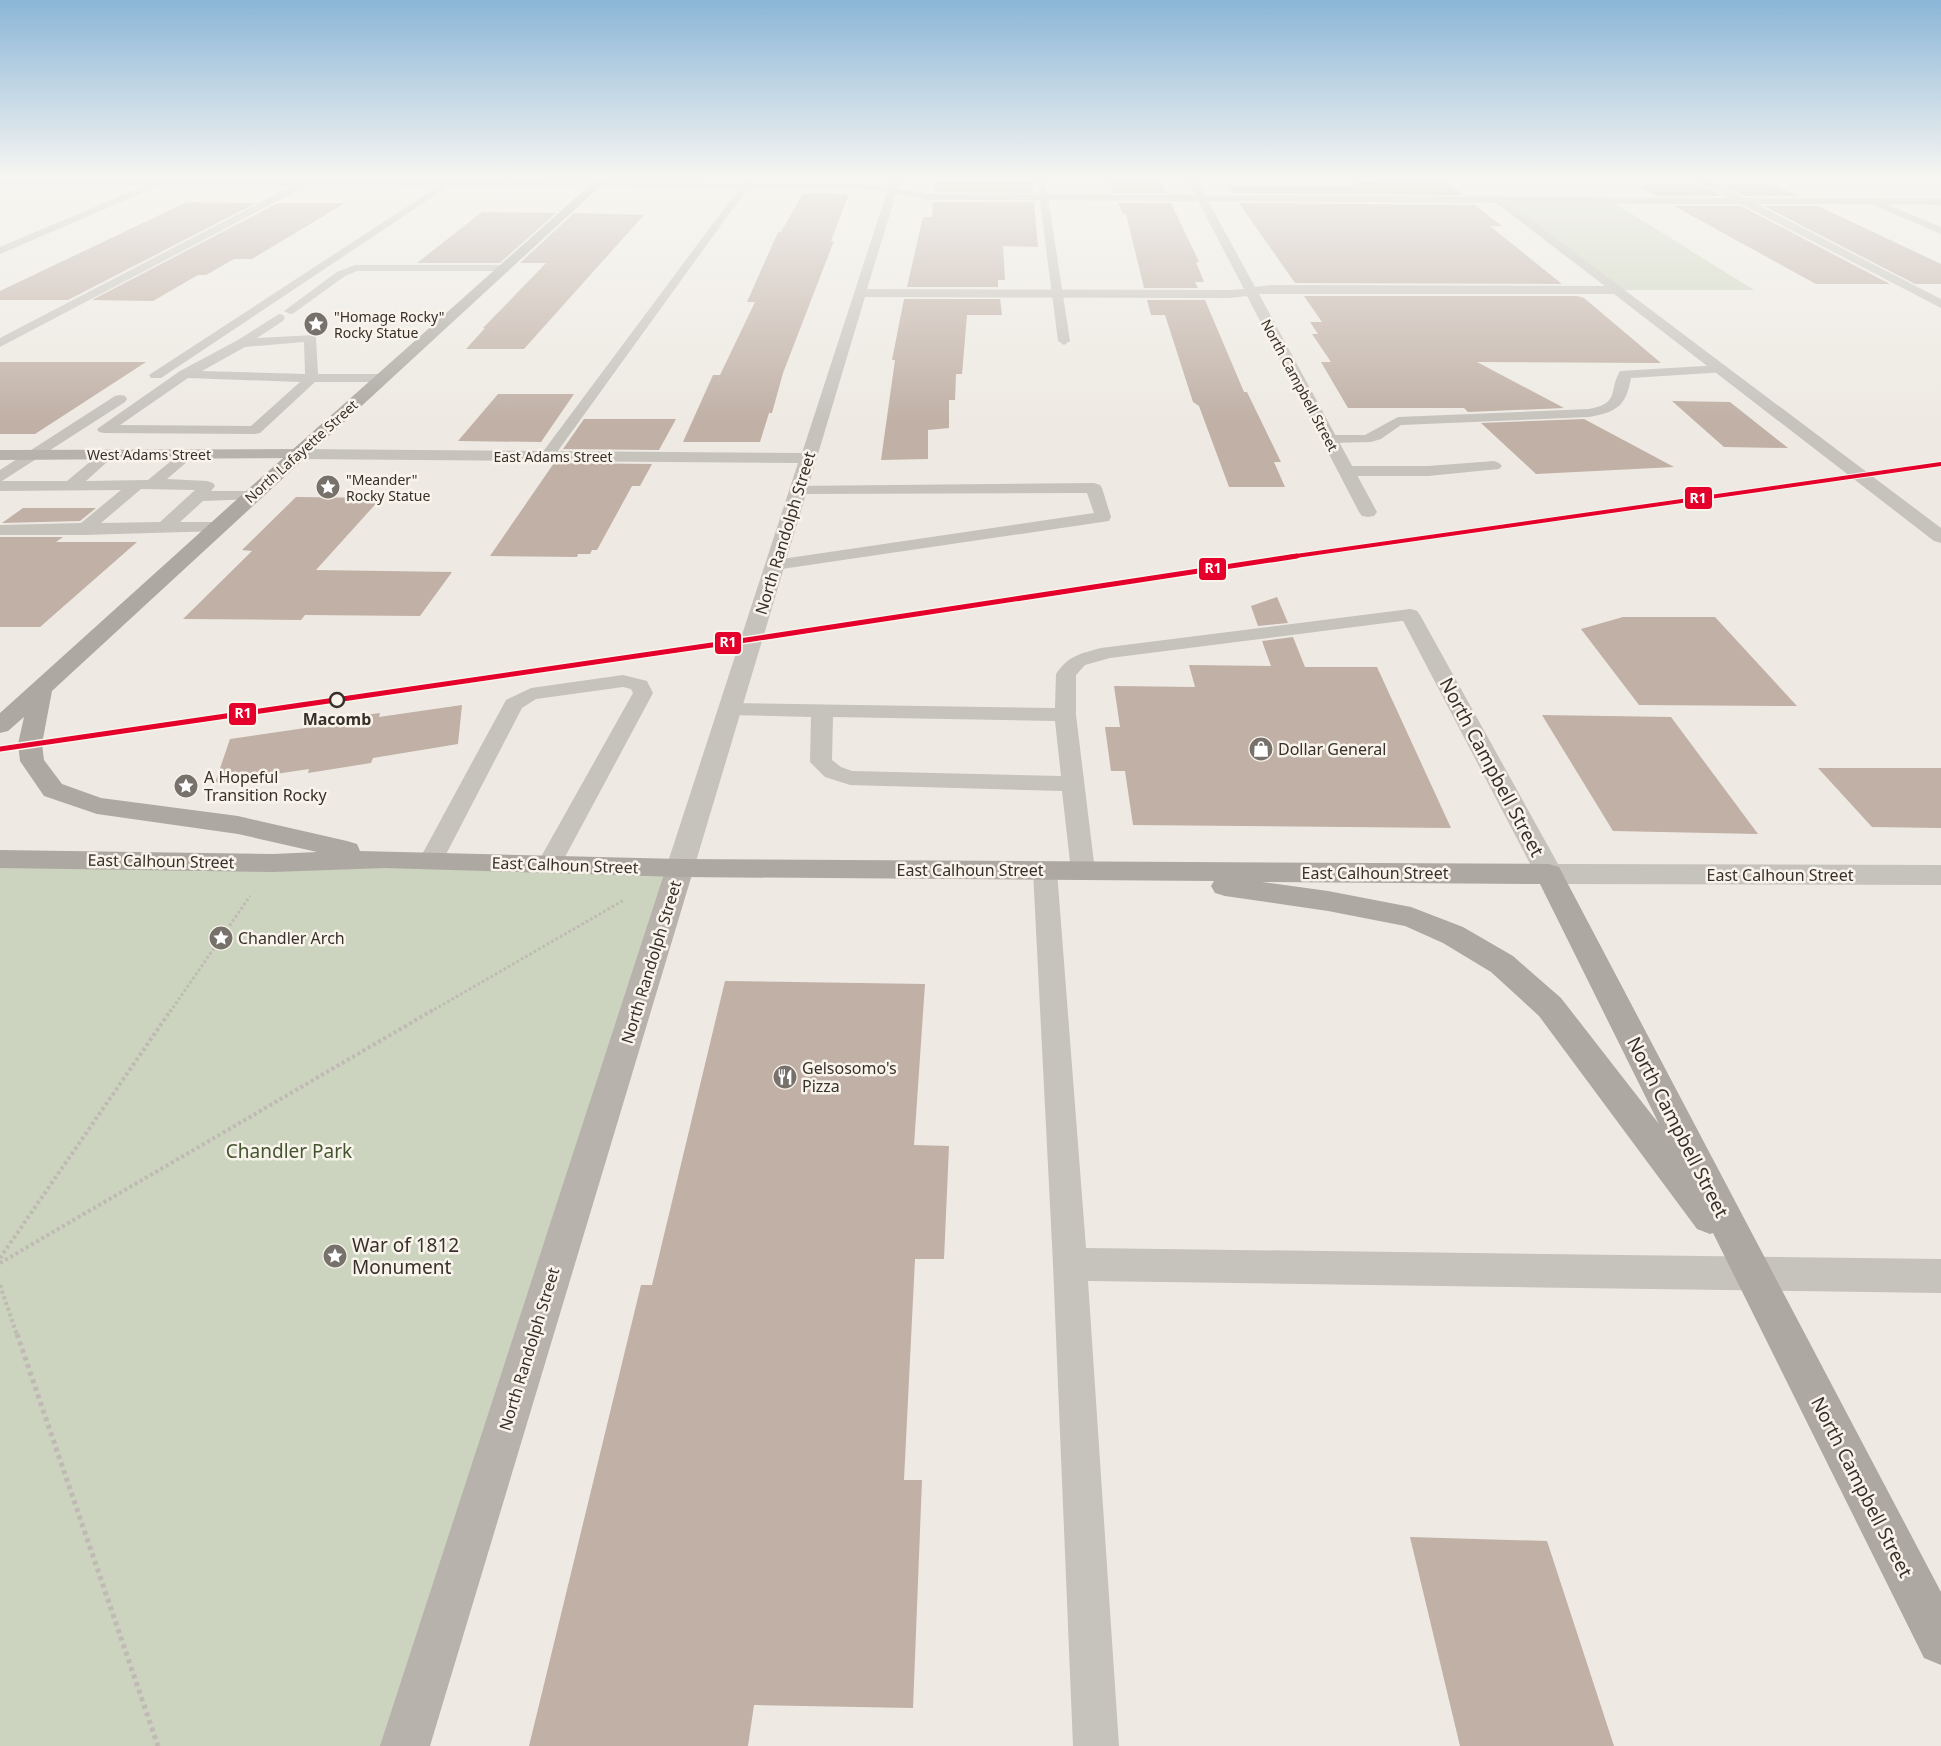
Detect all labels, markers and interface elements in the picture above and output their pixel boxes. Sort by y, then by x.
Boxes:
place label: "Homage Rocky" Rocky Statue [334,307,444,342]
place icon: "Homage Rocky" Rocky Statue [303,311,329,337]
street label: North Campbell Street [1257,316,1343,454]
street label: North Lafayette Street [240,395,362,507]
street label: West Adams Street [87,445,211,464]
street label: East Adams Street [494,447,612,466]
street label: North Randolph Street [750,449,820,617]
place label: "Meander" Rocky Statue [346,470,430,505]
place icon: "Meander" Rocky Statue [315,474,341,500]
line badge: R1 [1684,486,1713,510]
text: R1 [1689,488,1707,507]
line badge: R1 [1198,557,1227,581]
text: R1 [1204,558,1222,577]
line badge: R1 [714,631,742,655]
text: R1 [719,632,737,651]
street label: North Campbell Street [1434,673,1550,861]
marker: Macomb [329,692,345,708]
line badge: R1 [228,702,257,726]
text: R1 [234,703,252,722]
place label: Macomb [303,708,371,730]
shop icon: Dollar General [1248,736,1274,762]
place label: Dollar General [1278,738,1386,760]
place label: A Hopeful Transition Rocky [204,766,328,806]
place icon: A Hopeful Transition Rocky [173,773,199,799]
street label: East Calhoun Street [87,849,235,873]
street label: East Calhoun Street [491,851,639,879]
street label: East Calhoun Street [897,859,1044,881]
street label: East Calhoun Street [1302,862,1449,884]
street label: East Calhoun Street [1707,864,1854,886]
street label: North Randolph Street [616,878,686,1046]
place icon: Chandler Arch [208,925,234,951]
place label: Chandler Arch [238,927,345,949]
street label: North Campbell Street [1621,1032,1735,1222]
place label: Gelsosomo's Pizza [802,1057,897,1097]
restaurant icon: Gelsosomo's Pizza [772,1064,798,1090]
park label: Chandler Park [226,1138,352,1164]
place label: War of 1812 Monument [352,1232,459,1280]
place icon: War of 1812 Monument [322,1243,348,1269]
street label: North Randolph Street [494,1265,564,1433]
street label: North Campbell Street [1805,1392,1919,1582]

